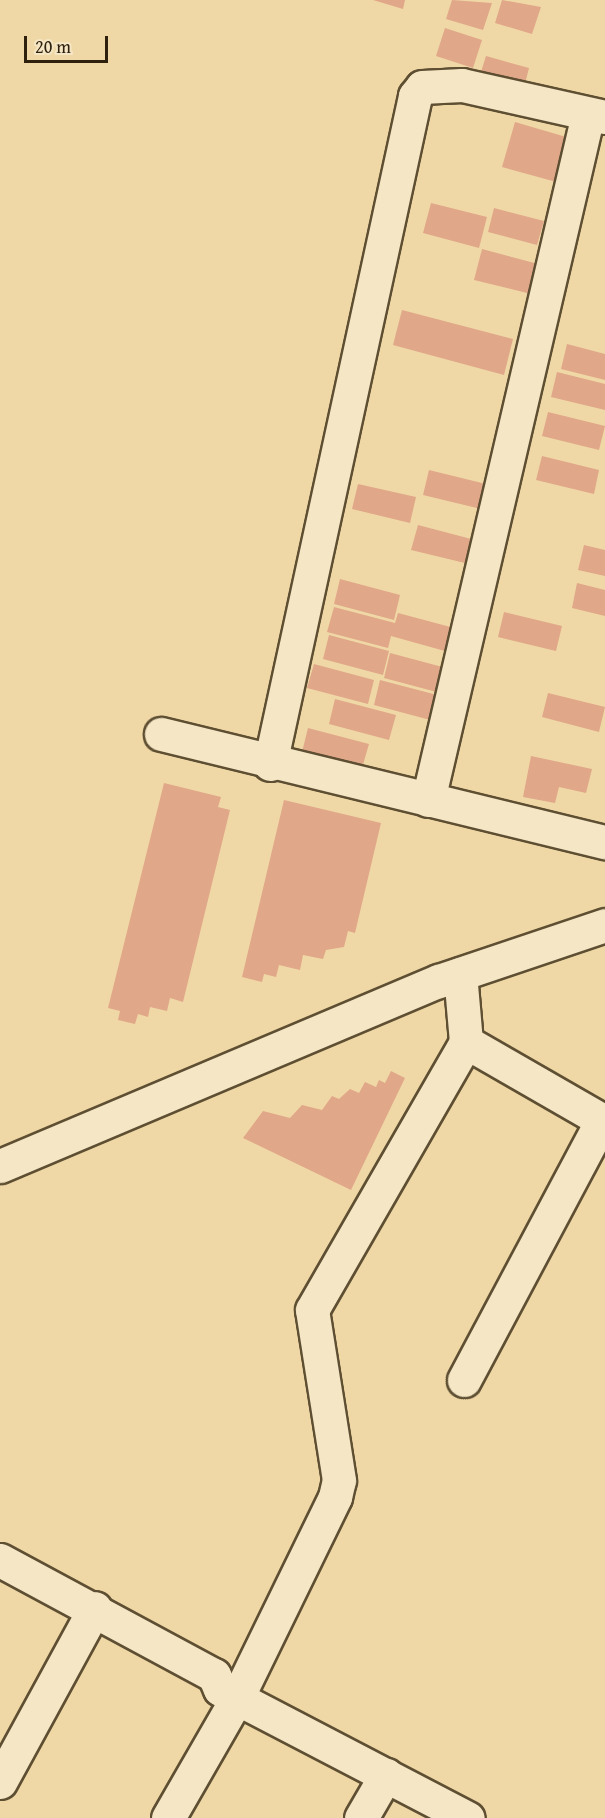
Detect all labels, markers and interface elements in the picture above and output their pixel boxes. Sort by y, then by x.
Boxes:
scale bar [27,24,111,62]
text: 20 m [35,33,71,60]

